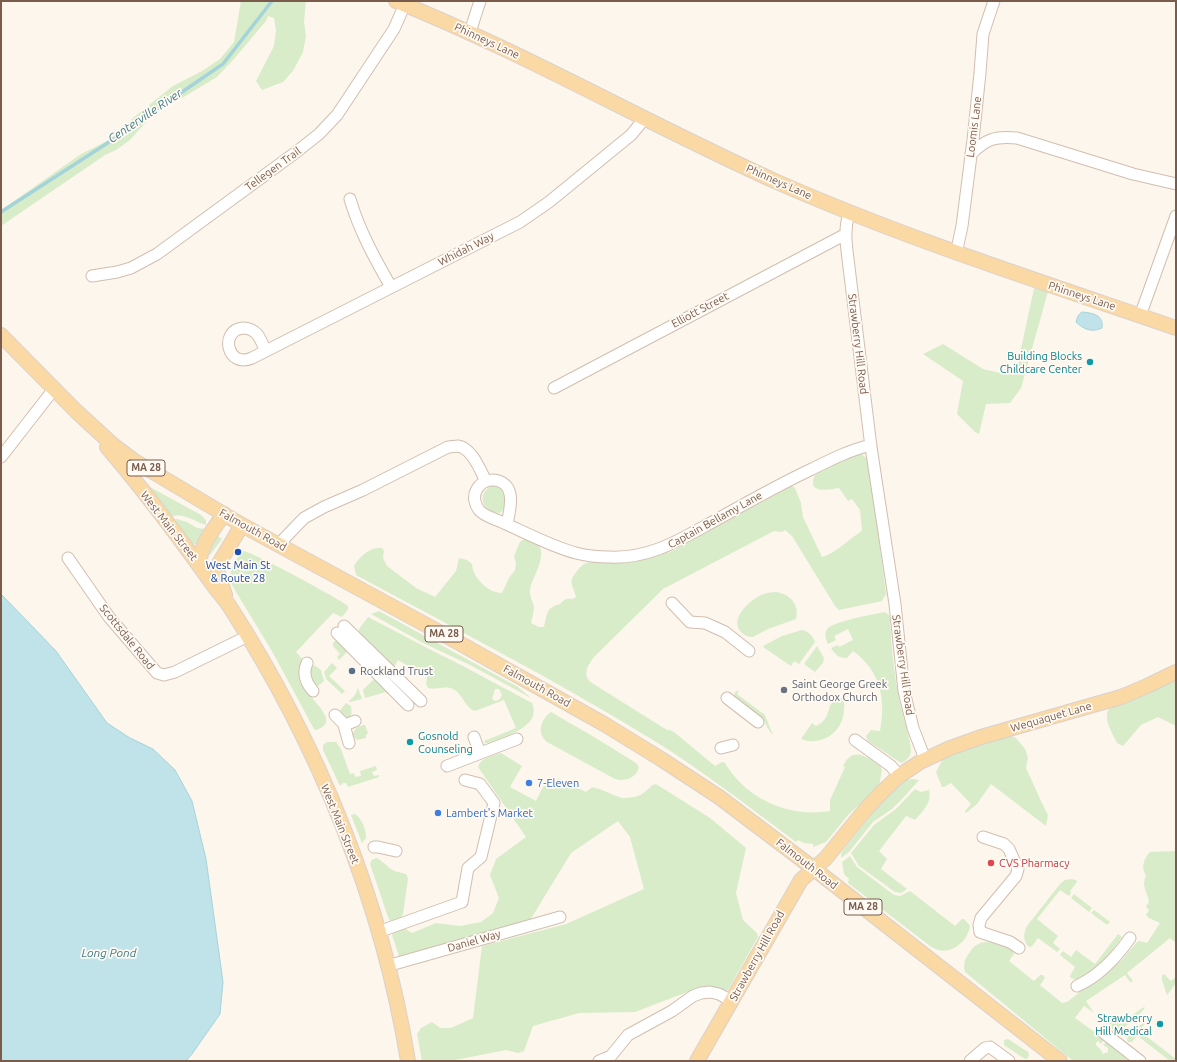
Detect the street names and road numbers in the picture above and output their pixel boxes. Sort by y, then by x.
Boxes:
street label: Phinneys Lane [452,20,522,62]
street label: Loomis Lane [964,96,984,158]
street label: Tellegen Trail [243,144,303,194]
street label: Phinneys Lane [744,162,814,202]
street label: Whidah Way [436,229,496,269]
street label: Phinneys Lane [1046,279,1118,313]
street label: Elliott Street [669,289,731,331]
street label: Strawberry Hill Road [845,293,871,395]
road number: MA 28 [127,460,165,476]
street label: West Main Street [138,488,200,564]
street label: Captain Bellamy Lane [666,489,764,551]
street label: Falmouth Road [217,506,289,554]
street label: Scottsdale Road [97,602,157,672]
street label: Strawberry Hill Road [889,614,917,716]
road number: MA 28 [425,626,463,642]
street label: Falmouth Road [501,662,573,710]
street label: Wequaquet Lane [1009,699,1093,735]
street label: West Main Street [318,782,362,866]
street label: Falmouth Road [774,836,840,892]
road number: MA 28 [844,899,882,915]
street label: Strawberry Hill Road [727,908,787,1004]
street label: Daniel Way [446,927,502,955]

